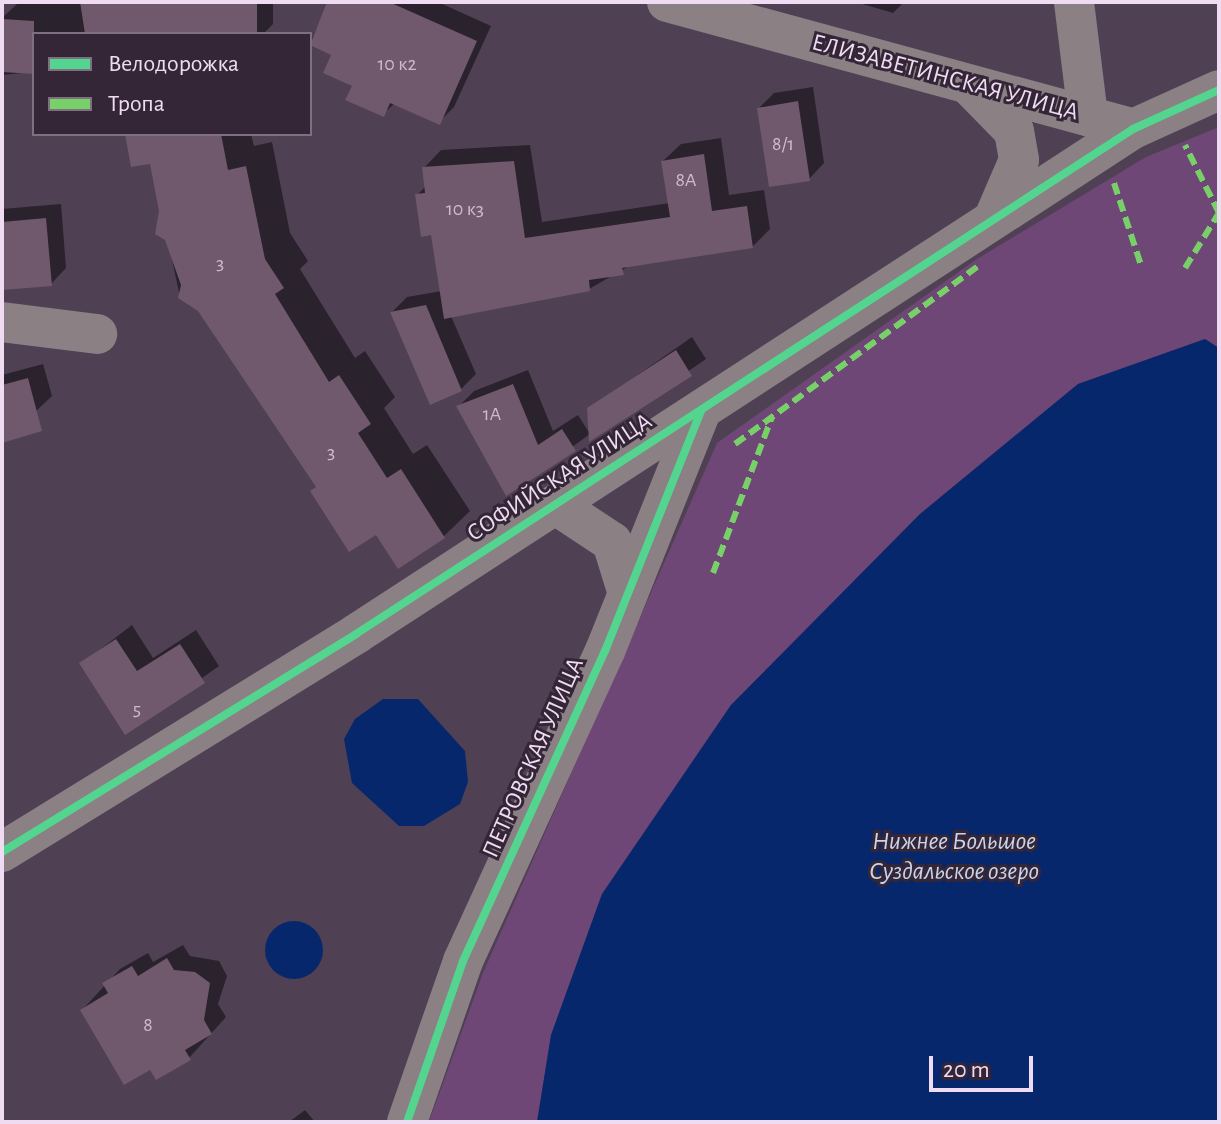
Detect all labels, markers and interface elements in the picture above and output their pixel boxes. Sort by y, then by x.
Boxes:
street label: ЕЛИЗАВЕТИНСКАЯ УЛИЦА [808,28,1082,128]
legend [32,32,312,136]
text: Велодорожка [108,52,239,76]
house number: 10 к2 [377,52,417,76]
text: Тропа [108,92,165,116]
house number: 8/1 [772,132,794,156]
house number: 8А [675,168,697,192]
house number: 10 к3 [446,197,484,221]
house number: 3 [216,251,224,275]
house number: 1А [483,402,501,426]
street label: СОФИЙСКАЯ УЛИЦА [462,407,658,549]
house number: 3 [327,440,335,464]
street label: ПЕТРОВСКАЯ УЛИЦА [477,653,591,863]
house number: 5 [133,697,141,721]
water label: Нижнее Большое Суздальское озеро [869,826,1039,888]
house number: 8 [143,1013,153,1037]
scale bar [933,1040,1037,1090]
text: 20 m [943,1058,990,1082]

